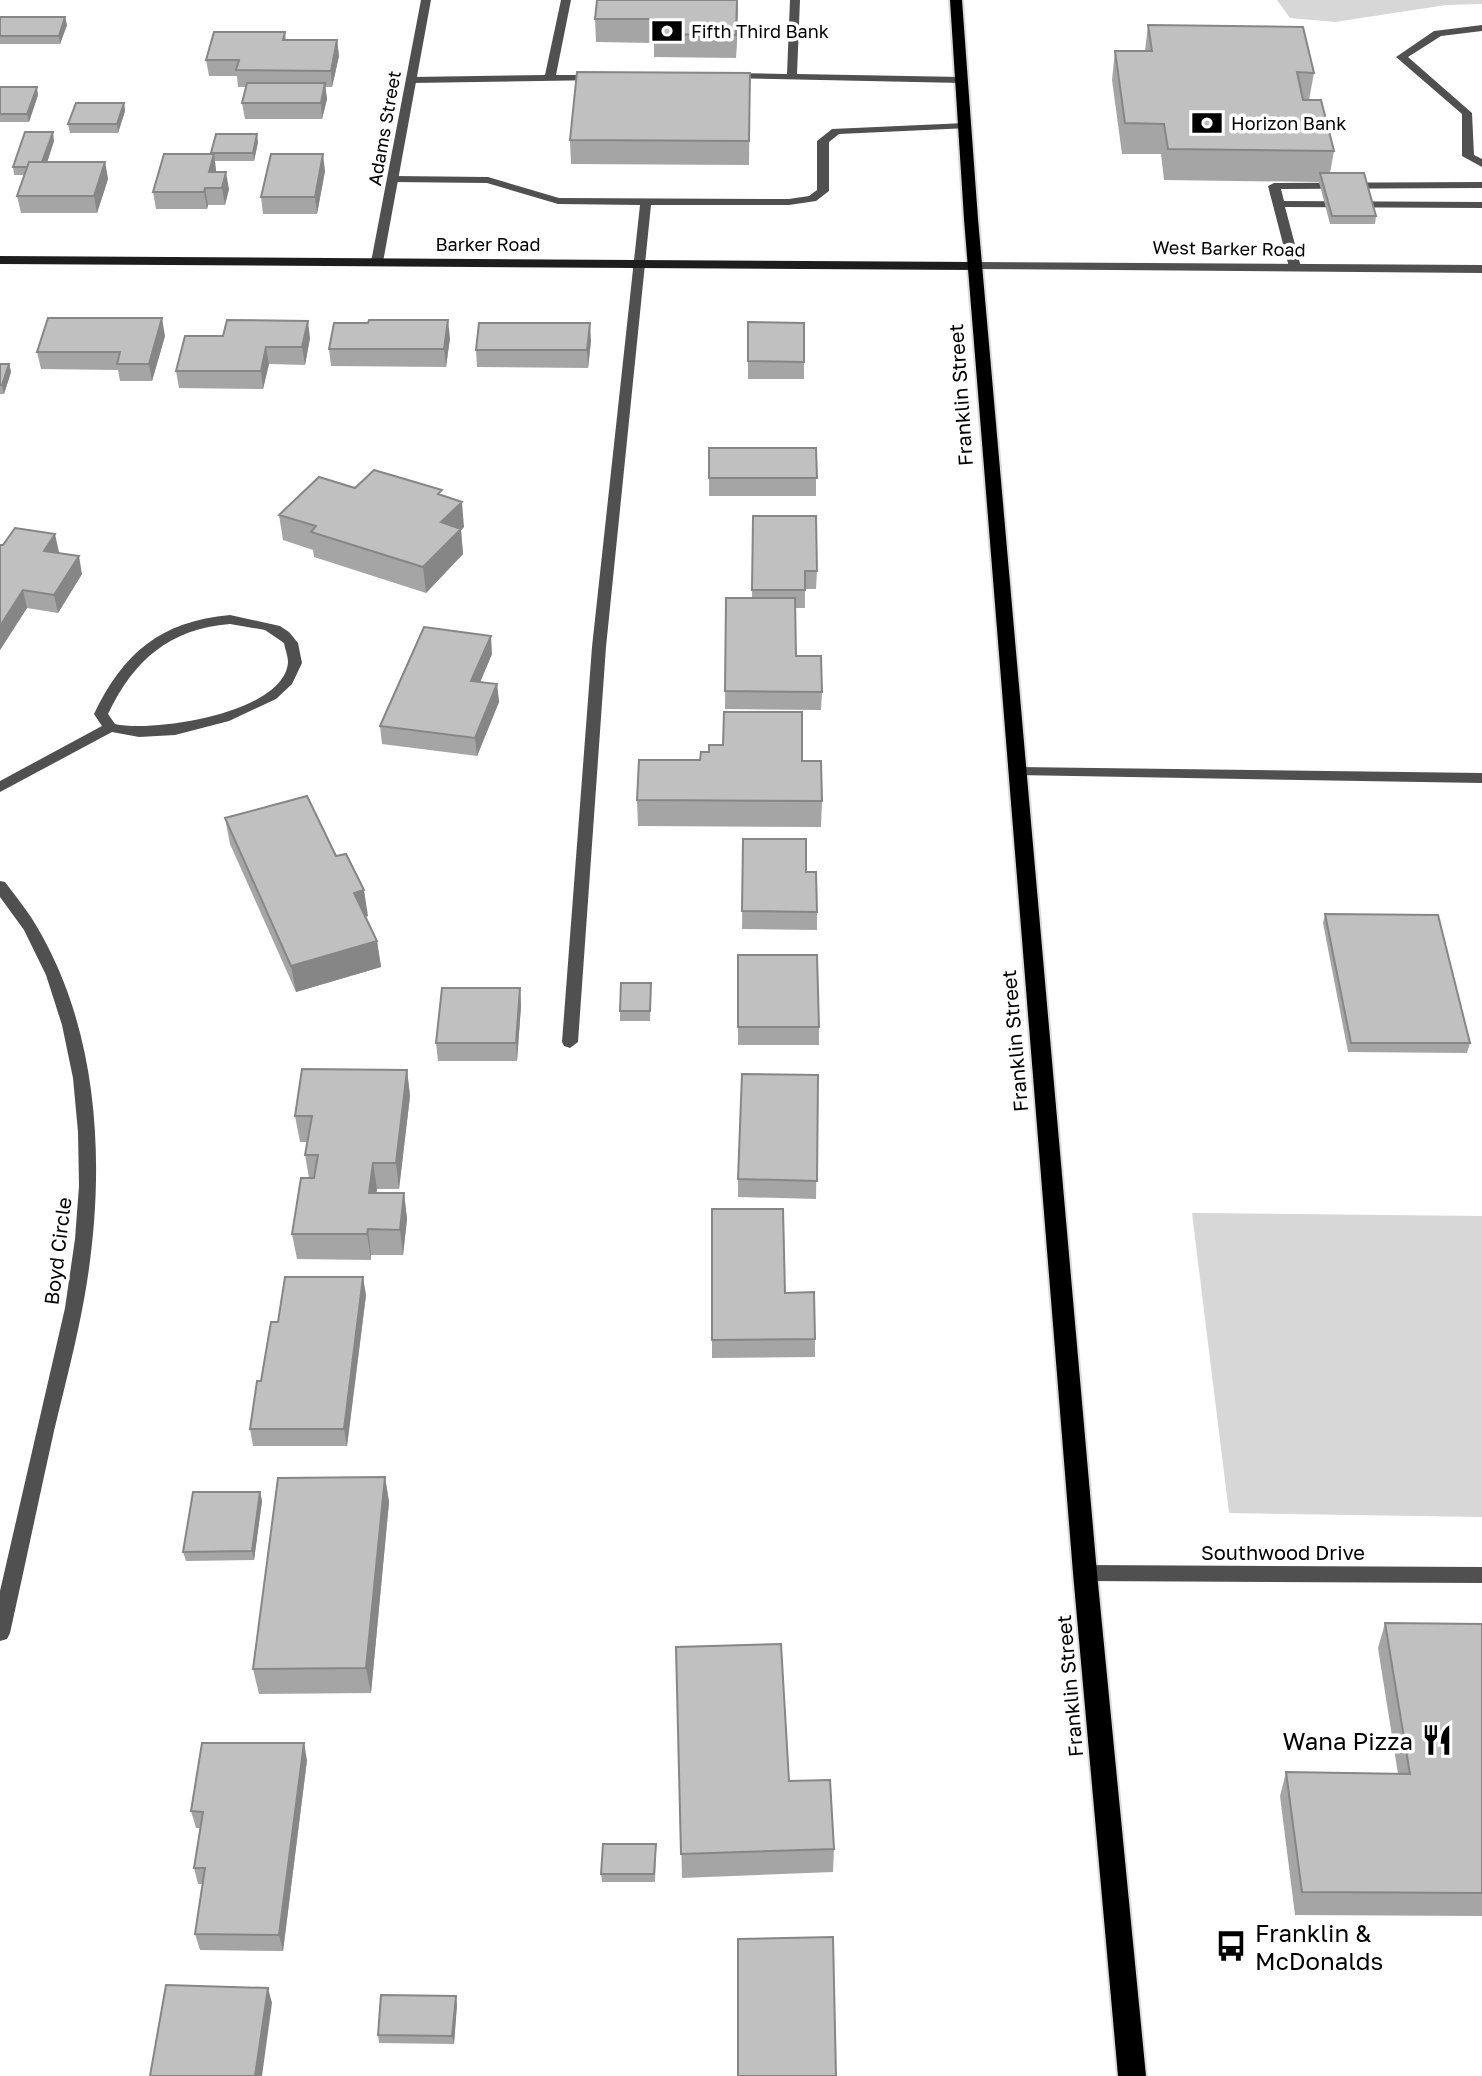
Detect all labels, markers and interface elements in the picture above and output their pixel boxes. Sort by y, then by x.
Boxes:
bank icon: Fifth Third Bank [650,14,684,48]
place label: Fifth Third Bank [691,20,829,42]
street label: Adams Street [363,69,405,187]
bank icon: Horizon Bank [1190,106,1224,140]
place label: Horizon Bank [1231,112,1346,134]
street label: Barker Road [435,233,541,255]
street label: West Barker Road [1152,236,1306,260]
street label: Franklin Street [943,323,977,467]
street label: Franklin Street [996,969,1032,1113]
street label: Boyd Circle [38,1196,76,1306]
street label: Southwood Drive [1201,1540,1365,1564]
street label: Franklin Street [1051,1614,1087,1758]
restaurant icon: Wana Pizza [1420,1723,1454,1757]
place label: Wana Pizza [1283,1726,1413,1755]
place label: Franklin & McDonalds [1255,1918,1383,1975]
bus stop icon: Franklin & McDonalds [1214,1929,1248,1963]

